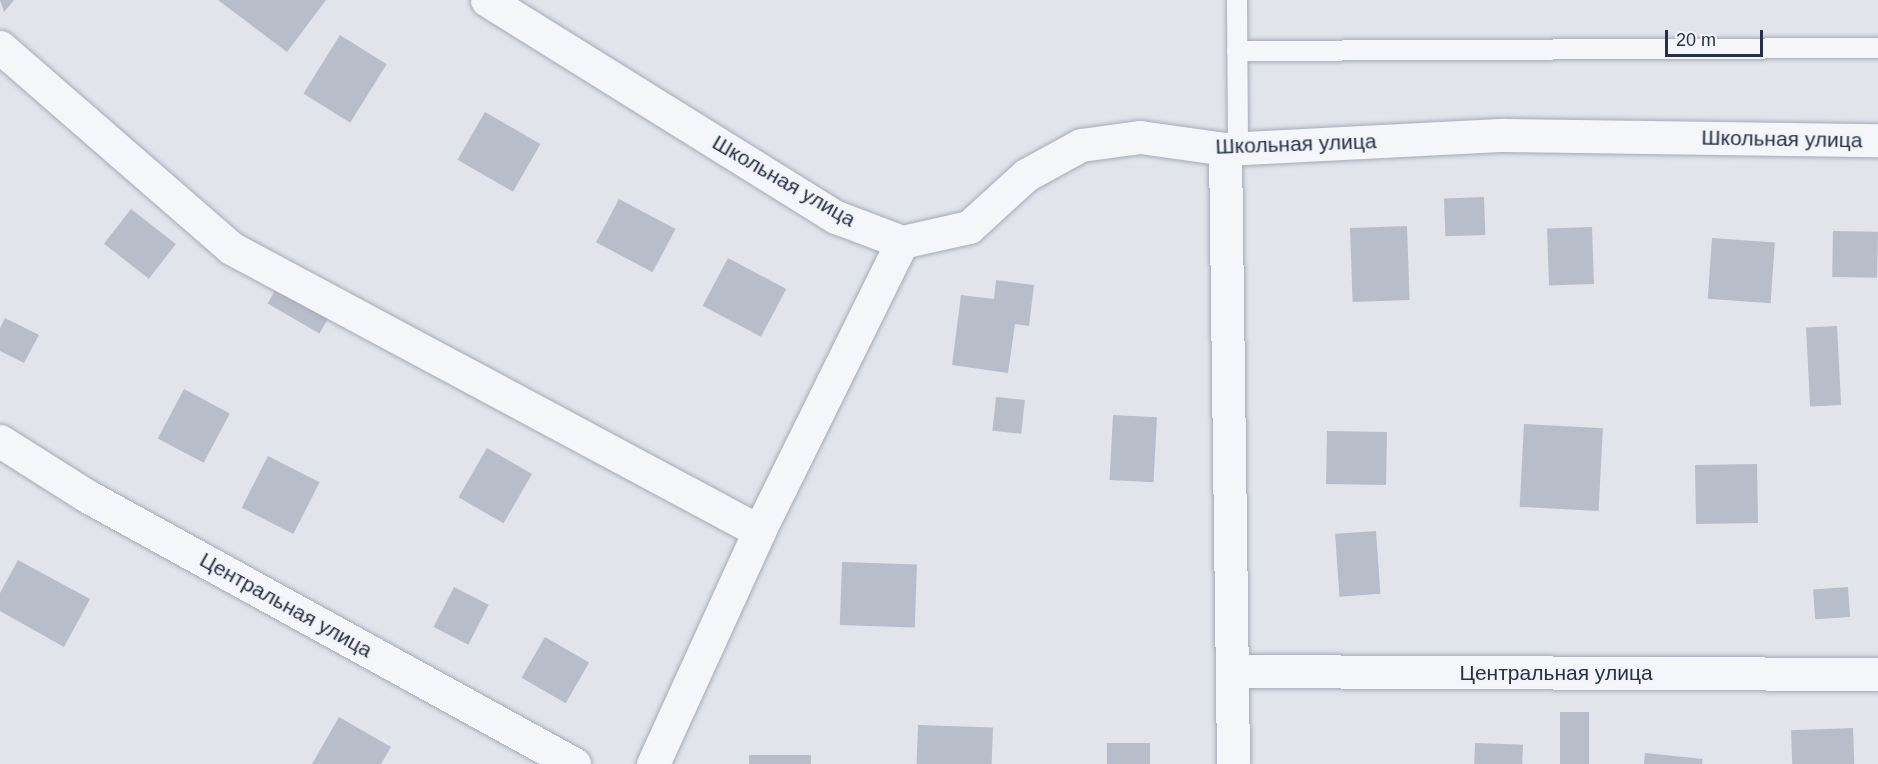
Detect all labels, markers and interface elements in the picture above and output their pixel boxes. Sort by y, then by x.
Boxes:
scale bar [1668,18,1766,56]
text: 20 m [1676,30,1716,50]
street label: Школьная улица [1701,125,1863,153]
street label: Школьная улица [1215,129,1377,159]
street label: Школьная улица [708,130,860,232]
street label: Центральная улица [195,547,377,663]
street label: Центральная улица [1459,660,1653,686]

